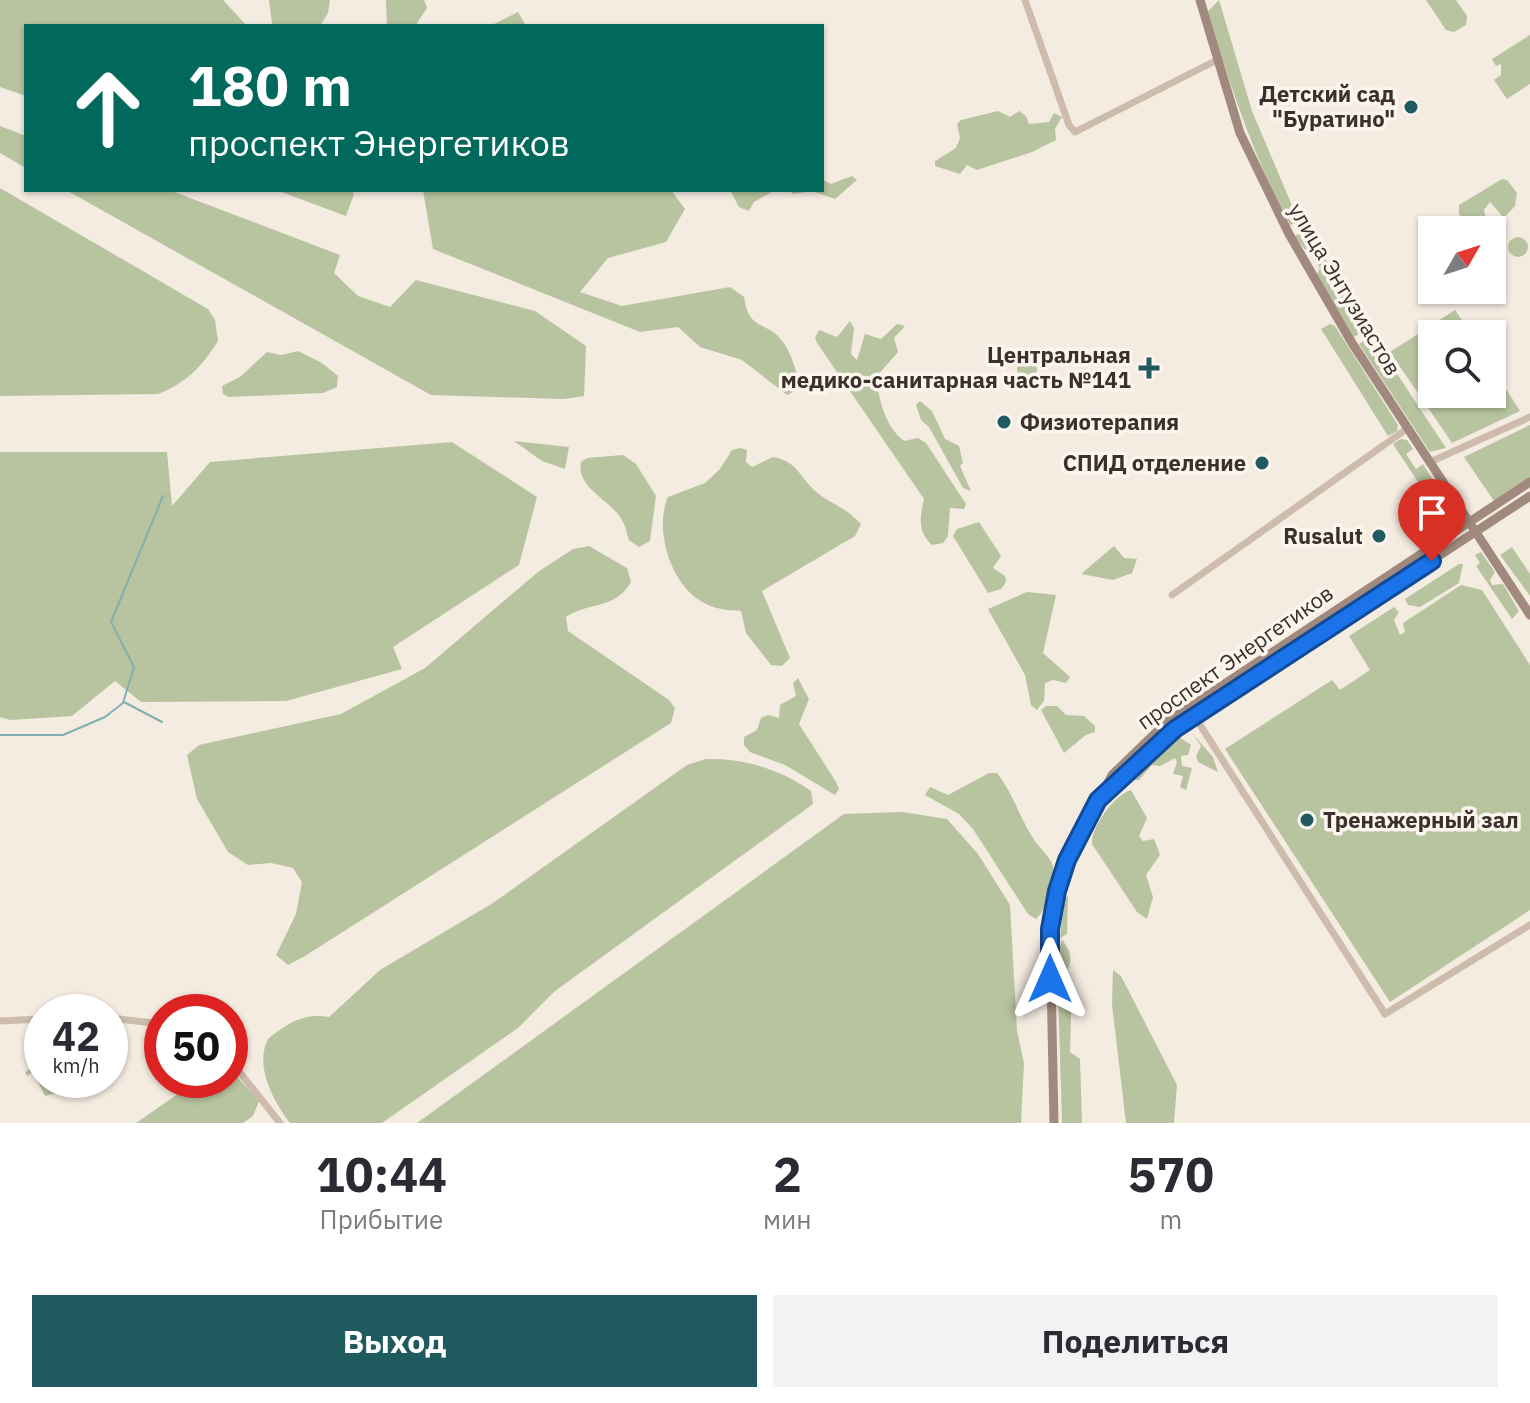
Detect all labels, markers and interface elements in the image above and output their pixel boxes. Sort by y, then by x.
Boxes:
text: 180 m [188,49,352,121]
icon: ahead [56,56,160,160]
place label: Детский сад "Буратино" [1259,79,1396,133]
marker: Детский сад "Буратино" [1402,98,1420,116]
text: проспект Энергетиков [188,119,570,166]
street label: улица Энтузиастов [1283,197,1408,380]
north arrow [1418,216,1506,304]
map controls [1418,216,1506,408]
button: search [1418,320,1506,408]
place label: Центральная медико-санитарная часть №141 [781,340,1131,394]
marker: Центральная медико-санитарная часть №141 [1138,357,1160,379]
place label: Физиотерапия [1020,407,1179,436]
marker: Физиотерапия [995,413,1013,431]
place label: СПИД отделение [1063,448,1246,477]
marker: СПИД отделение [1253,454,1271,472]
pin [1398,479,1466,561]
icon: arrive [1410,491,1454,535]
place label: Rusalut [1283,521,1363,550]
marker: Rusalut [1370,527,1388,545]
street label: проспект Энергетиков [1131,578,1339,735]
place label: Тренажерный зал [1323,805,1519,834]
marker: Тренажерный зал [1298,811,1316,829]
position arrow [1008,937,1092,1021]
speed limit sign: 50 [144,994,248,1098]
text: 42 [52,1010,100,1062]
text: km/h [52,1052,100,1079]
text: 10:44 [316,1143,447,1205]
text: 2 [773,1143,802,1205]
text: 570 [1128,1143,1214,1205]
text: Прибытие [320,1202,443,1236]
text: мин [763,1202,812,1236]
text: m [1159,1202,1182,1236]
button: Выход [32,1295,757,1387]
button: Поделиться [773,1295,1498,1387]

